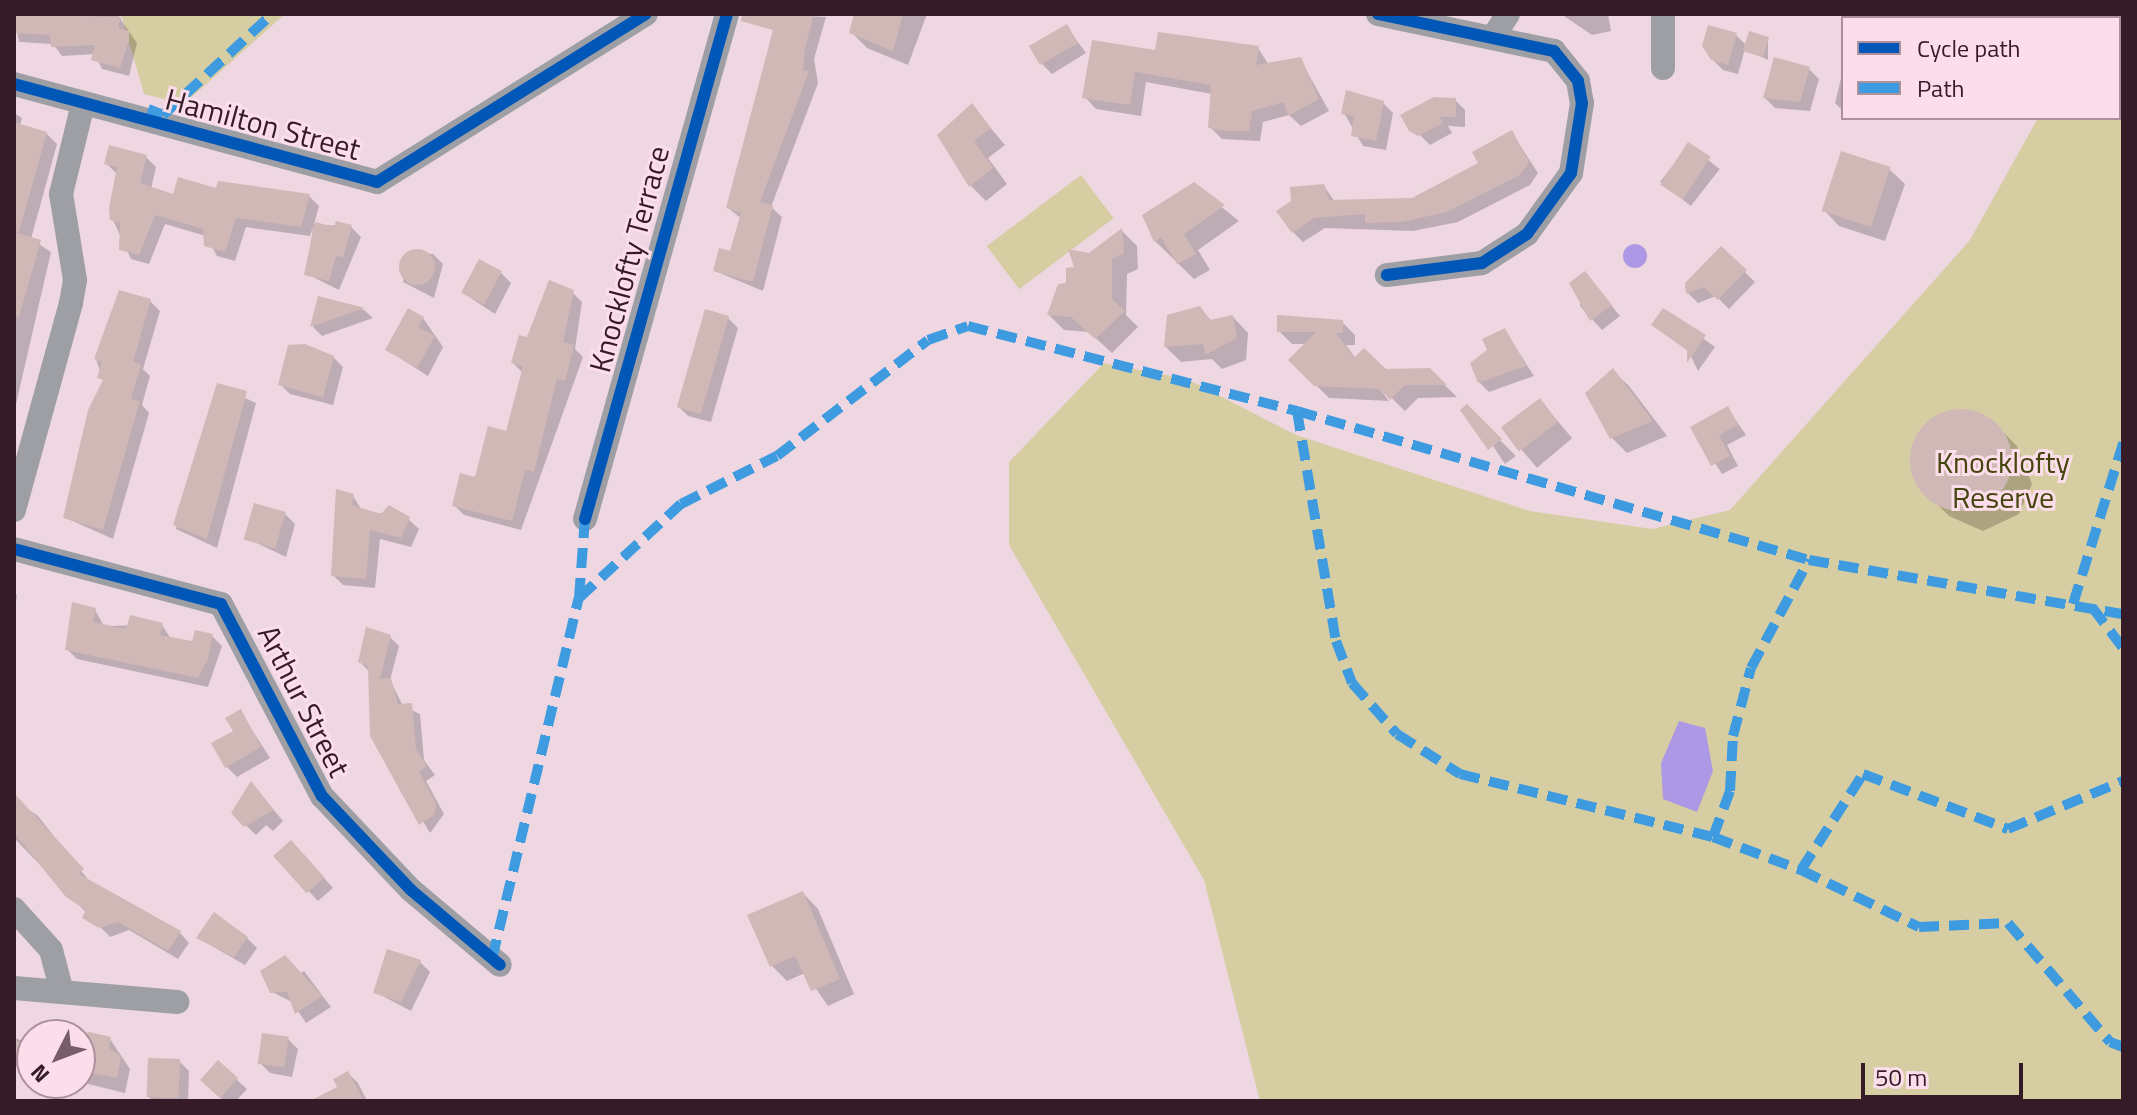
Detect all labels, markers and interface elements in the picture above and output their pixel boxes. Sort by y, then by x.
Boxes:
legend [1841,16,2121,120]
text: Cycle path [1917,30,2020,66]
text: Path [1917,70,1964,106]
street label: Hamilton Street [162,81,364,167]
street label: Knocklofty Terrace [581,142,677,376]
park label: Knocklofty Reserve [1936,444,2070,514]
street label: Arthur Street [250,619,358,783]
north arrow [16,1019,96,1099]
scale bar [1865,1047,2027,1097]
text: N [22,1057,57,1091]
text: 50 m [1875,1059,1927,1095]

